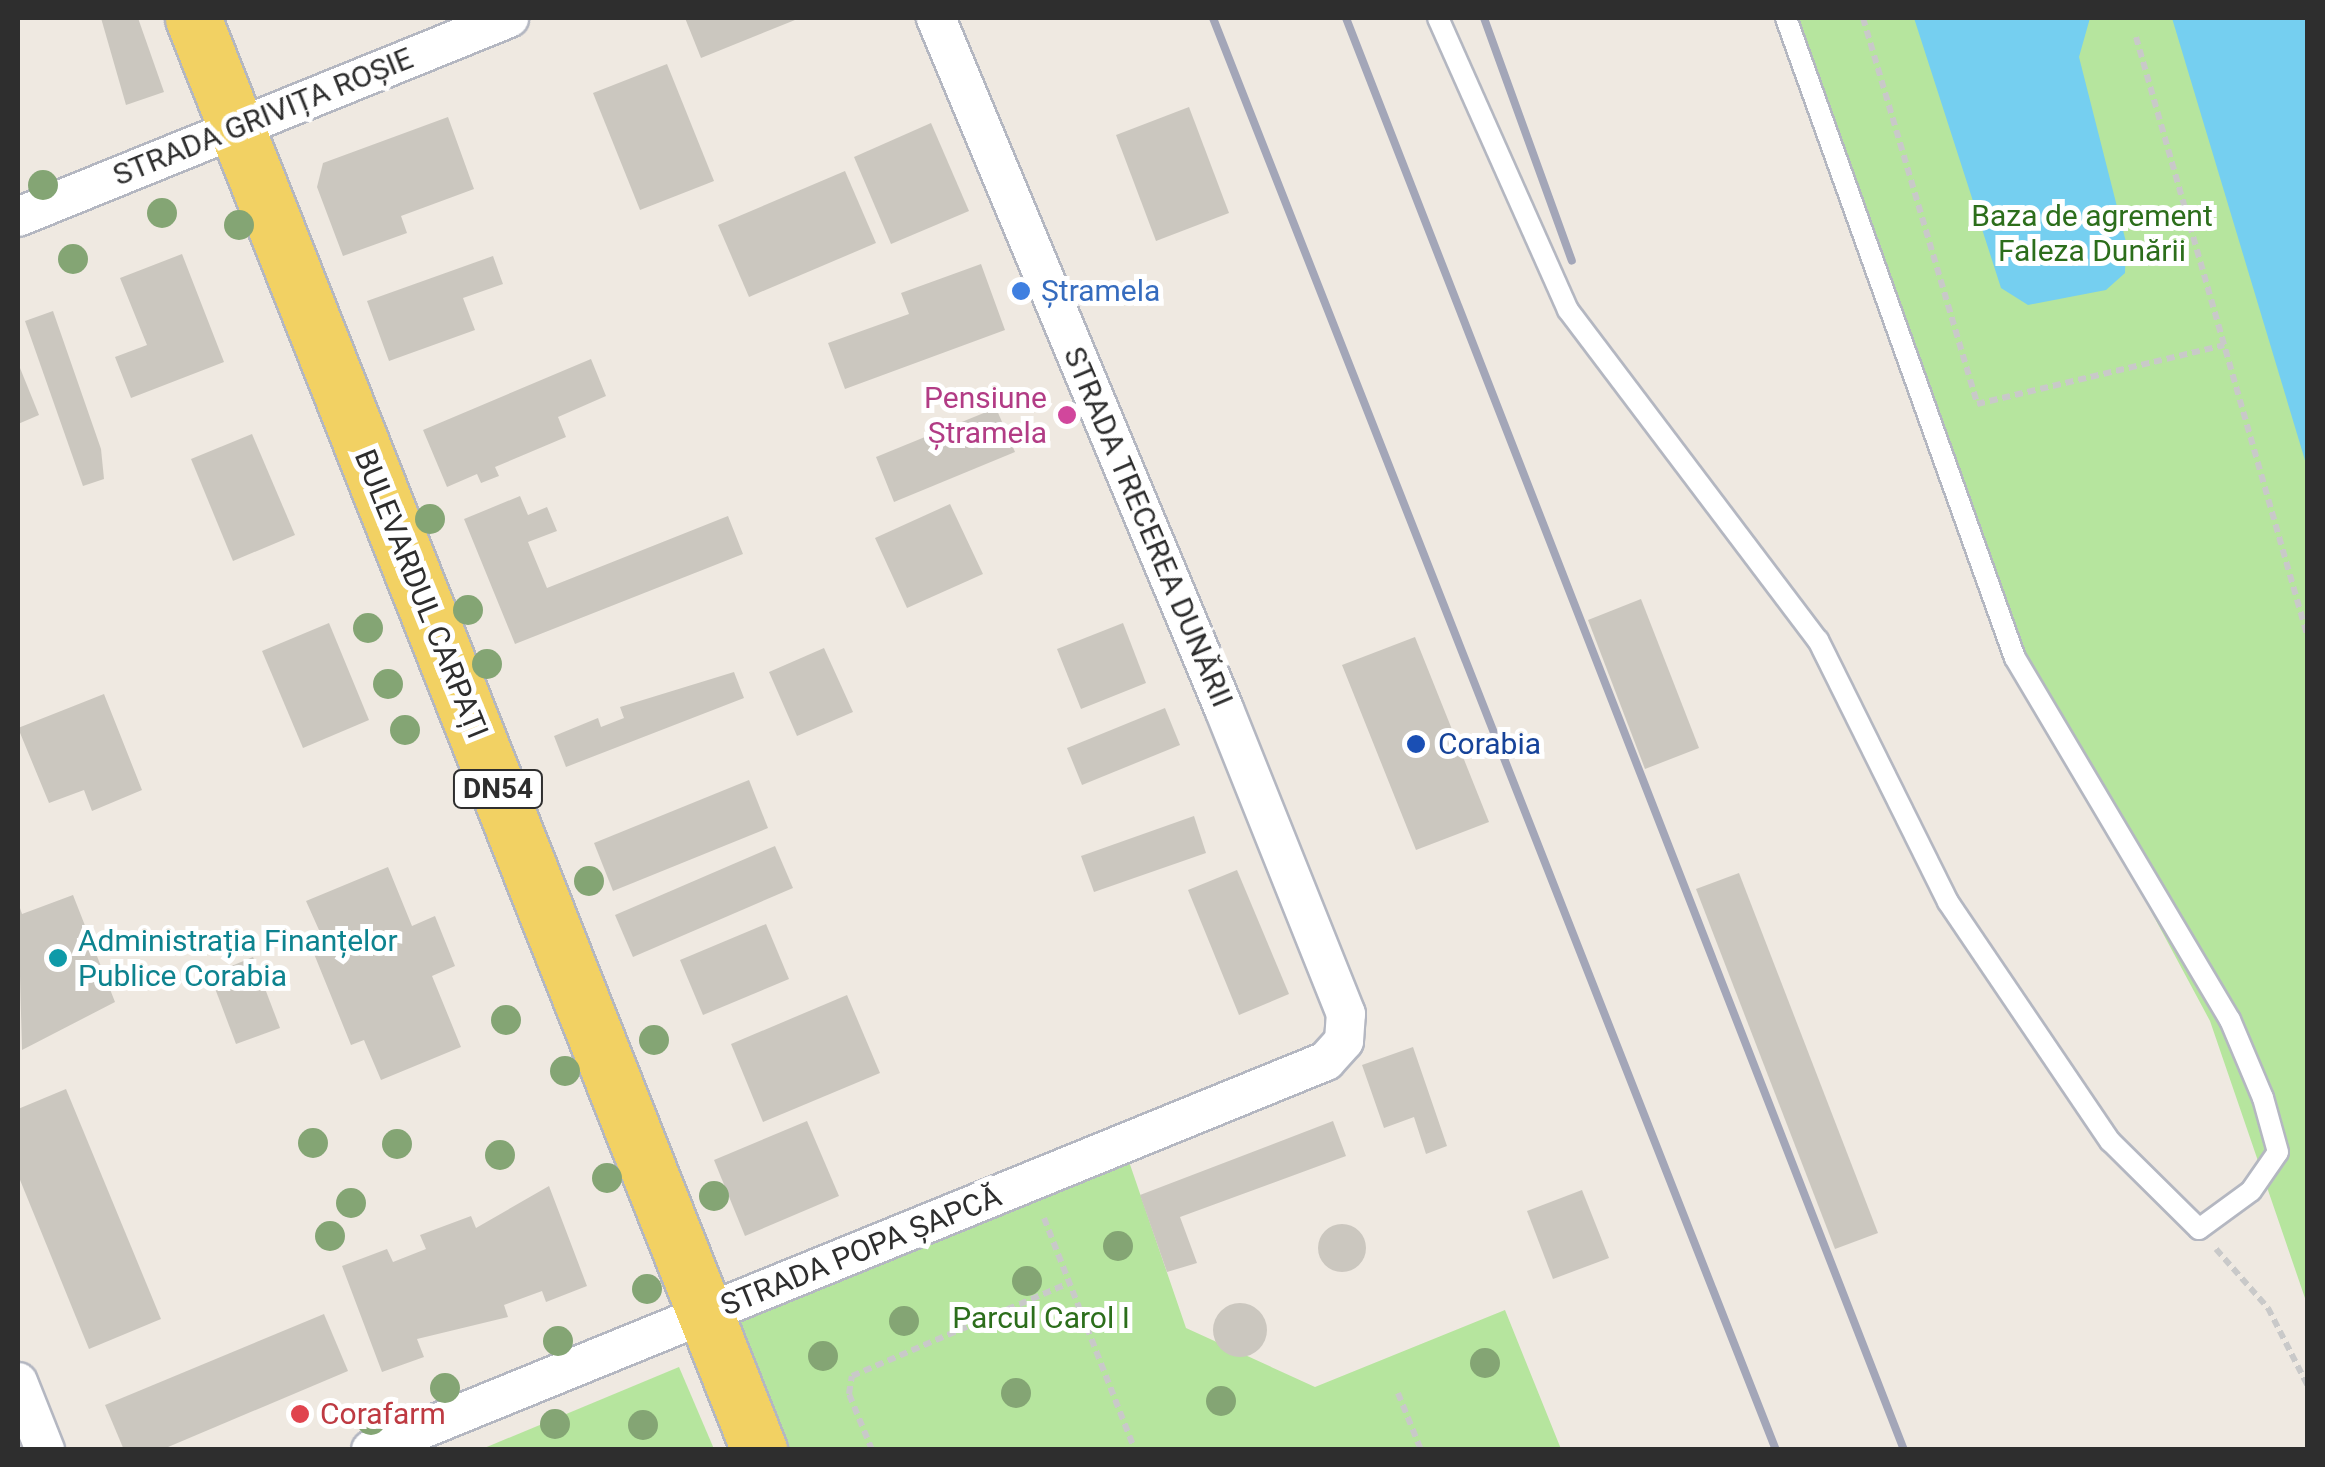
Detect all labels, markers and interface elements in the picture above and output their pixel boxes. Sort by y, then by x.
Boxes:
street label: STRADA GRIVIȚA ROȘIE [108,40,418,194]
park label: Baza de agrement Faleza Dunării [1971,198,2213,268]
place label: Ștramela [1041,273,1160,309]
marker: Ștramela [1010,280,1032,302]
street label: STRADA TRECEREA DUNĂRII [1056,341,1240,713]
place label: Pensiune Ștramela [924,380,1047,450]
marker: Pensiune Ștramela [1056,404,1078,426]
street label: BULEVARDUL CARPAȚI [347,444,495,744]
place label: Corabia [1438,726,1541,762]
marker: Corabia [1403,731,1429,757]
road number: DN54 [450,766,546,812]
place label: Administrația Finanțelor Publice Corabia [78,923,398,994]
marker: Administrația Finanțelor Publice Corabia [47,947,69,969]
street label: STRADA POPA ȘAPCĂ [716,1178,1006,1324]
park label: Parcul Carol I [952,1300,1130,1336]
place label: Corafarm [320,1396,446,1432]
marker: Corafarm [289,1403,311,1425]

